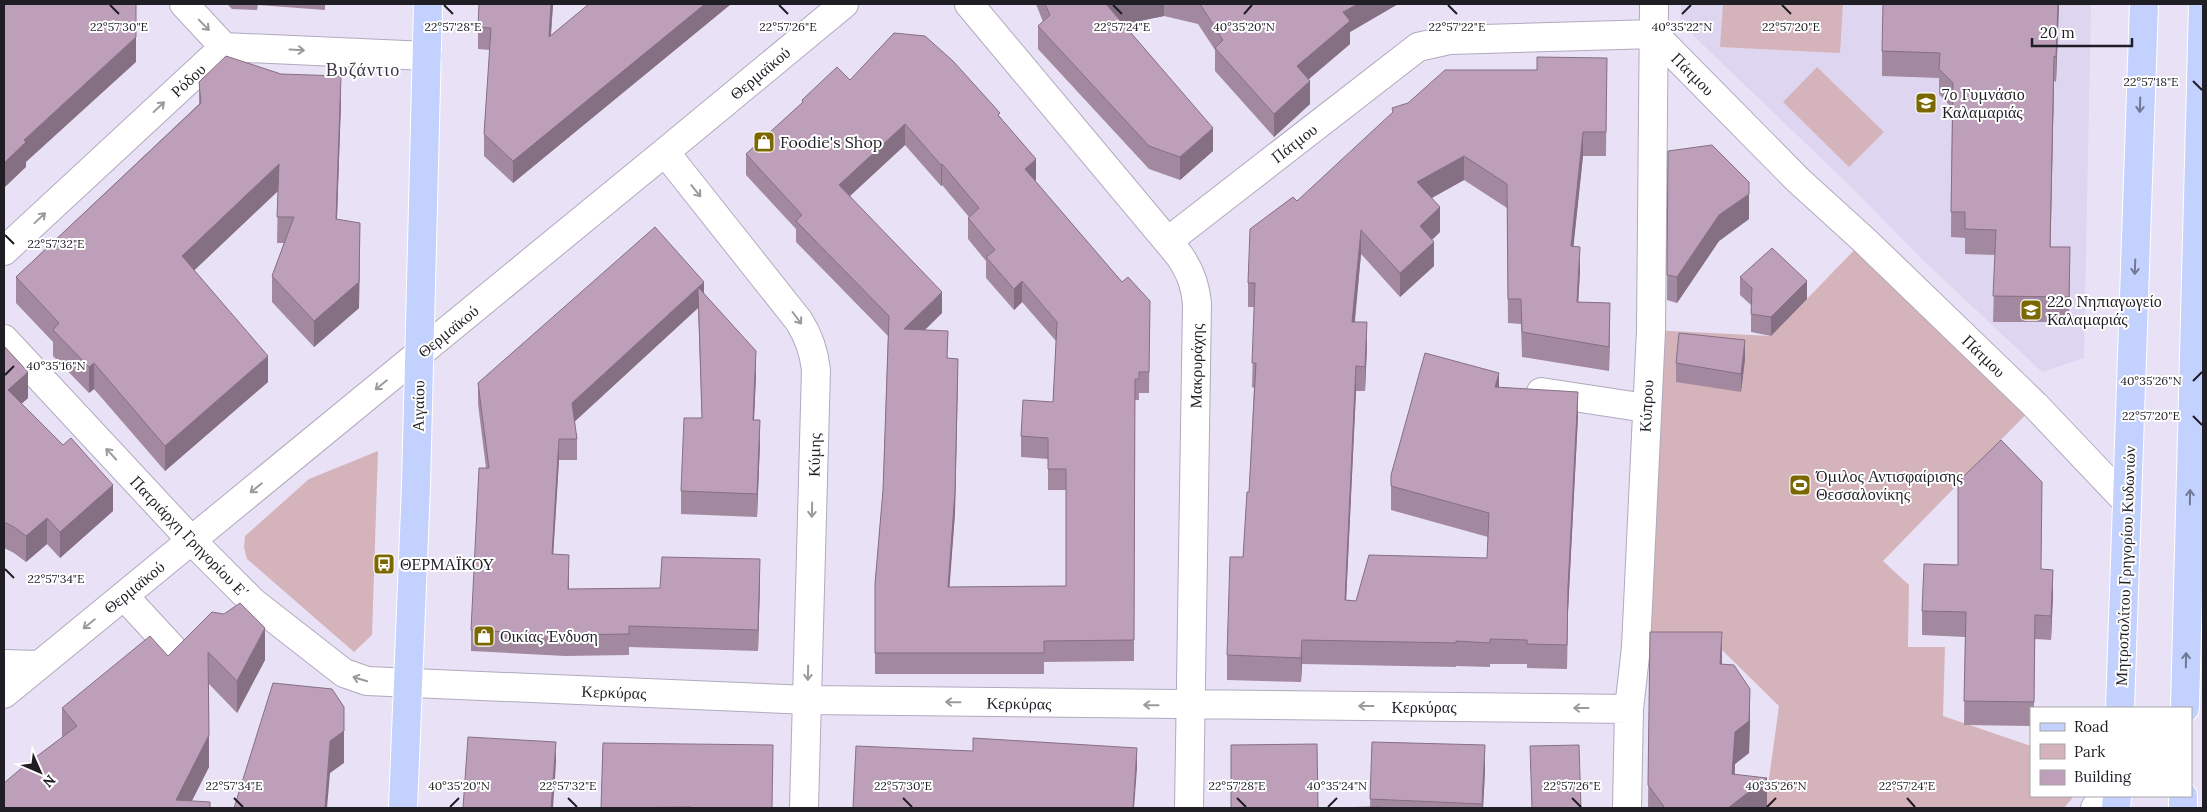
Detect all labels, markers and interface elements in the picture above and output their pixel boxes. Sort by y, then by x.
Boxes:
scale bar [2032,15,2132,47]
text: 22°57'30"E [90,19,148,34]
one-way arrow [198,19,210,31]
text: 22°57'28"E [424,19,482,34]
text: 22°57'26"E [759,19,817,34]
text: 22°57'24"E [1094,19,1150,34]
text: 40°35'20"N [1213,19,1275,34]
text: 22°57'22"E [1429,19,1485,34]
text: 40°35'22"N [1652,19,1712,34]
text: 22°57'20"E [1762,19,1820,34]
text: 20 m [2040,23,2075,42]
street label: Θερμαϊκού [726,42,794,104]
one-way arrow [289,45,305,55]
street label: Πάτμου [1667,48,1719,100]
district label: Βυζάντιο [326,58,400,81]
street label: Ρόδου [166,59,210,101]
text: 22°57'18"E [2123,74,2179,89]
place label: 7ο Γυμνάσιο Καλαμαριάς [1942,84,2025,122]
school or university icon: 7ο Γυμνάσιο Καλαμαριάς [1914,91,1938,115]
one-way arrow [2136,97,2145,113]
one-way arrow [152,101,165,113]
street label: Πάτμου [1267,119,1321,167]
shop icon: Foodie's Shop [752,130,776,154]
place label: Foodie's Shop [780,132,882,152]
one-way arrow [690,184,701,197]
one-way arrow [33,212,46,224]
text: 22°57'32"E [27,236,85,251]
one-way arrow [2130,259,2139,275]
place label: 22ο Νηπιαγωγείο Καλαμαριάς [2047,291,2162,329]
school or university icon: 22ο Νηπιαγωγείο Καλαμαριάς [2019,298,2043,322]
street label: Θερμαϊκού [414,300,482,362]
one-way arrow [792,311,802,325]
street label: Μακρυράχης [1185,323,1207,409]
street label: Πάτμου [1958,330,2010,382]
text: 40°35'16"N [26,358,86,373]
text: 40°35'26"N [2120,373,2182,388]
street label: Κύπρου [1635,379,1657,433]
one-way arrow [375,380,388,391]
street label: Αιγαίου [408,380,428,432]
text: 22°57'20"E [2122,408,2180,423]
street label: Κύμης [804,432,824,477]
street label: Μητροπολίτου Γρηγορίου Κυδωνιών [2111,446,2139,686]
one-way arrow [105,448,117,460]
place label: Όμιλος Αντισφαίρισης Θεσσαλονίκης [1815,466,1963,504]
street label: Πατριάρχη Γρηγορίου Ε΄ [126,471,254,603]
sports icon: Όμιλος Αντισφαίρισης Θεσσαλονίκης [1788,473,1812,497]
one-way arrow [249,483,262,494]
one-way arrow [2186,489,2195,505]
one-way arrow [808,502,817,518]
bus stop icon: ΘΕΡΜΑΪΚΟΥ [372,552,396,576]
place label: ΘΕΡΜΑΪΚΟΥ [400,554,495,574]
street label: Θερμαϊκού [100,556,168,618]
text: 22°57'34"E [28,571,84,586]
one-way arrow [83,619,96,630]
shop icon: Οικίας Ένδυση [472,624,496,648]
place label: Οικίας Ένδυση [500,626,598,646]
one-way arrow [2182,652,2191,668]
one-way arrow [804,665,813,681]
one-way arrow [352,673,368,683]
street label: Κερκύρας [581,681,647,703]
street label: Κερκύρας [986,692,1052,714]
one-way arrow [945,697,962,707]
street label: Κερκύρας [1392,697,1457,717]
one-way arrow [1143,700,1159,710]
one-way arrow [1358,701,1374,711]
one-way arrow [1573,703,1589,713]
legend [2030,707,2192,797]
text: Road [2074,717,2109,736]
text: Park [2074,742,2105,761]
north arrow [15,747,65,797]
text: Building [2074,767,2132,786]
text: N [39,771,59,792]
text: 22°57'34"E [206,778,262,793]
text: 40°35'20"N [428,778,490,793]
text: 22°57'32"E [539,778,597,793]
text: 22°57'30"E [874,778,932,793]
text: 22°57'28"E [1208,778,1266,793]
text: 40°35'24"N [1307,778,1367,793]
text: 22°57'26"E [1543,778,1601,793]
text: 40°35'26"N [1745,778,1807,793]
text: 22°57'24"E [1879,778,1935,793]

